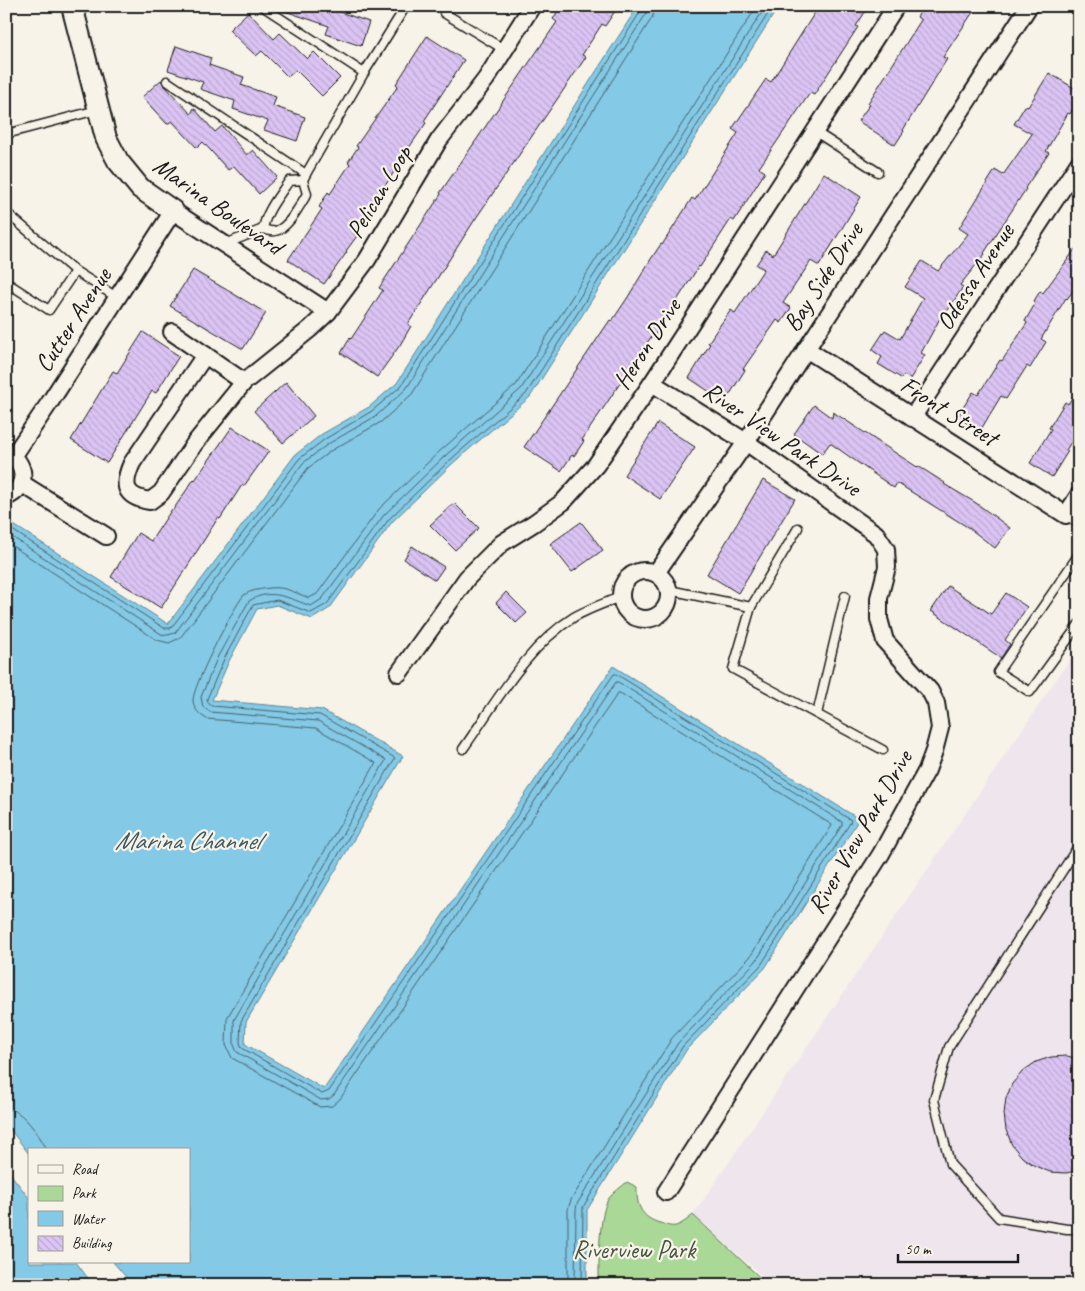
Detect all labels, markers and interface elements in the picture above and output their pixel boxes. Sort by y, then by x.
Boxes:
street label: Pelican Loop [339,139,420,244]
street label: Marina Boulevard [147,149,292,264]
street label: Bay Side Drive [776,215,871,338]
street label: Odessa Avenue [929,216,1022,336]
street label: Cutter Avenue [27,260,120,378]
street label: Heron Drive [606,291,689,395]
street label: Front Street [895,369,1007,455]
street label: River View Park Drive [697,374,869,505]
street label: River View Park Drive [800,743,921,919]
water label: Marina Channel [115,824,268,857]
legend [28,1148,190,1264]
text: Road [72,1160,99,1179]
text: Park [72,1184,97,1203]
text: Water [72,1210,106,1229]
scale bar [898,1231,1018,1263]
text: Building [72,1234,112,1253]
park label: Riverview Park [573,1234,697,1266]
text: 50 m [905,1240,932,1259]

